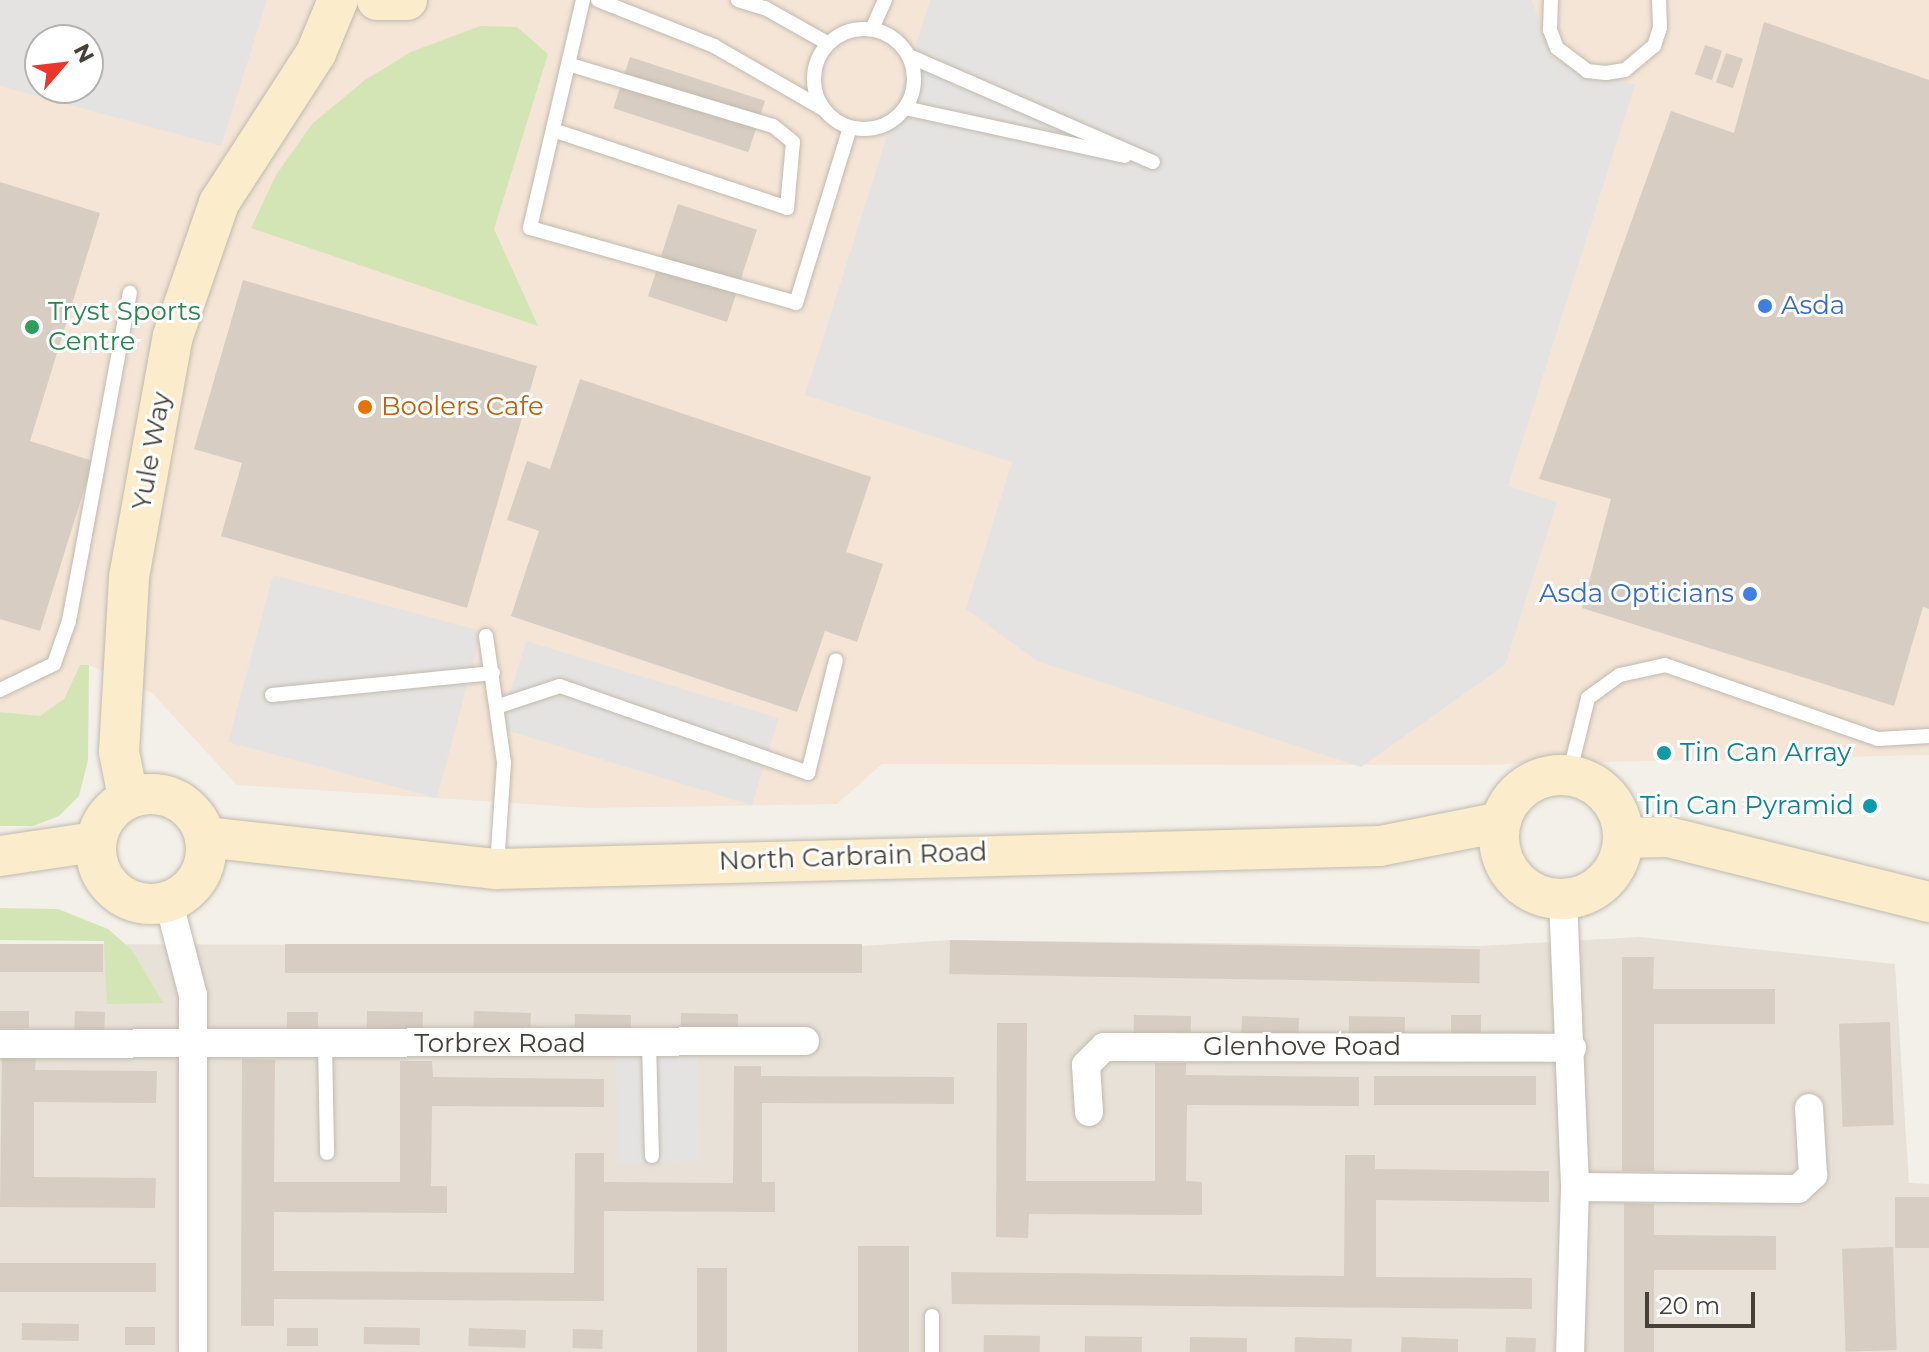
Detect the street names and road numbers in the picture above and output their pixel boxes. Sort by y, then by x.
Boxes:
street label: Yule Way [126,390,178,512]
street label: North Carbrain Road [718,837,988,877]
street label: Torbrex Road [414,1028,586,1060]
street label: Glenhove Road [1203,1031,1401,1063]

